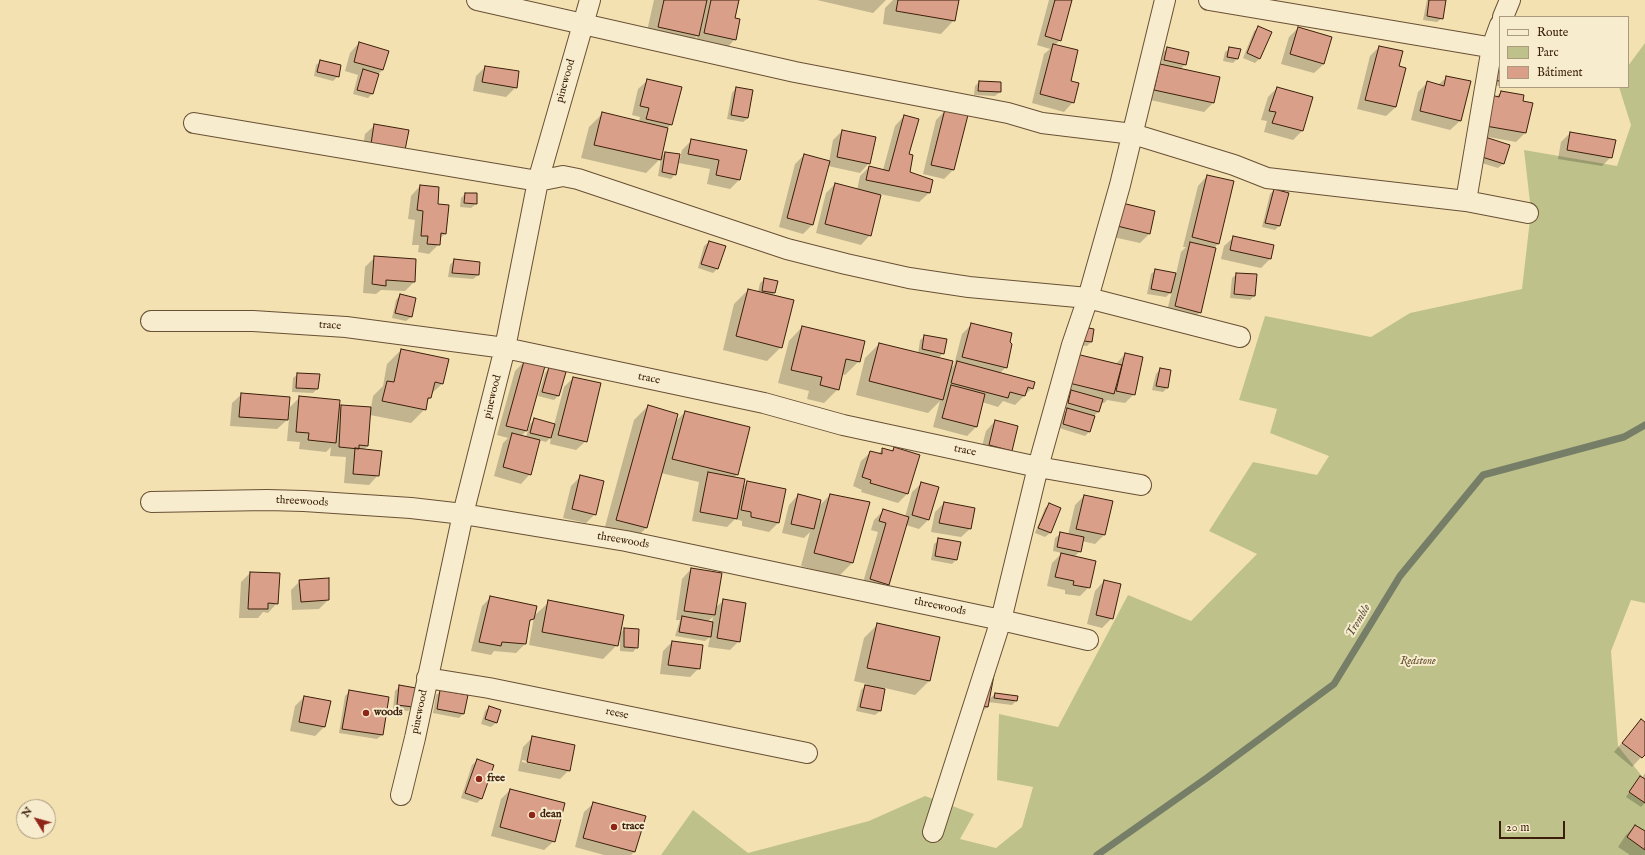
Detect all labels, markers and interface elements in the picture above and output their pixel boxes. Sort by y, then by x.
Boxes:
legend [1499,16,1629,88]
text: Route [1537,25,1568,40]
text: Parc [1537,45,1559,60]
street label: pinewood [554,58,578,104]
text: Bâtiment [1537,65,1583,80]
street label: trace [318,319,342,333]
street label: trace [637,370,661,388]
street label: pinewood [481,374,505,420]
street label: trace [953,442,977,460]
street label: threewoods [275,494,329,510]
street label: threewoods [596,530,650,552]
street label: threewoods [913,595,967,619]
water label: Tremble [1344,602,1374,640]
park label: Redstone [1400,655,1436,669]
street label: pinewood [409,689,431,735]
street label: reese [604,705,630,723]
place label: woods [374,706,403,720]
marker: woods [361,708,371,718]
place label: free [487,772,505,786]
marker: free [474,774,484,784]
north arrow [16,799,56,839]
text: N [19,804,36,820]
place label: dean [540,808,562,822]
marker: dean [527,810,537,820]
scale bar [1501,813,1567,839]
place label: trace [622,820,644,834]
text: 20 m [1506,820,1529,835]
marker: trace [609,822,619,832]

